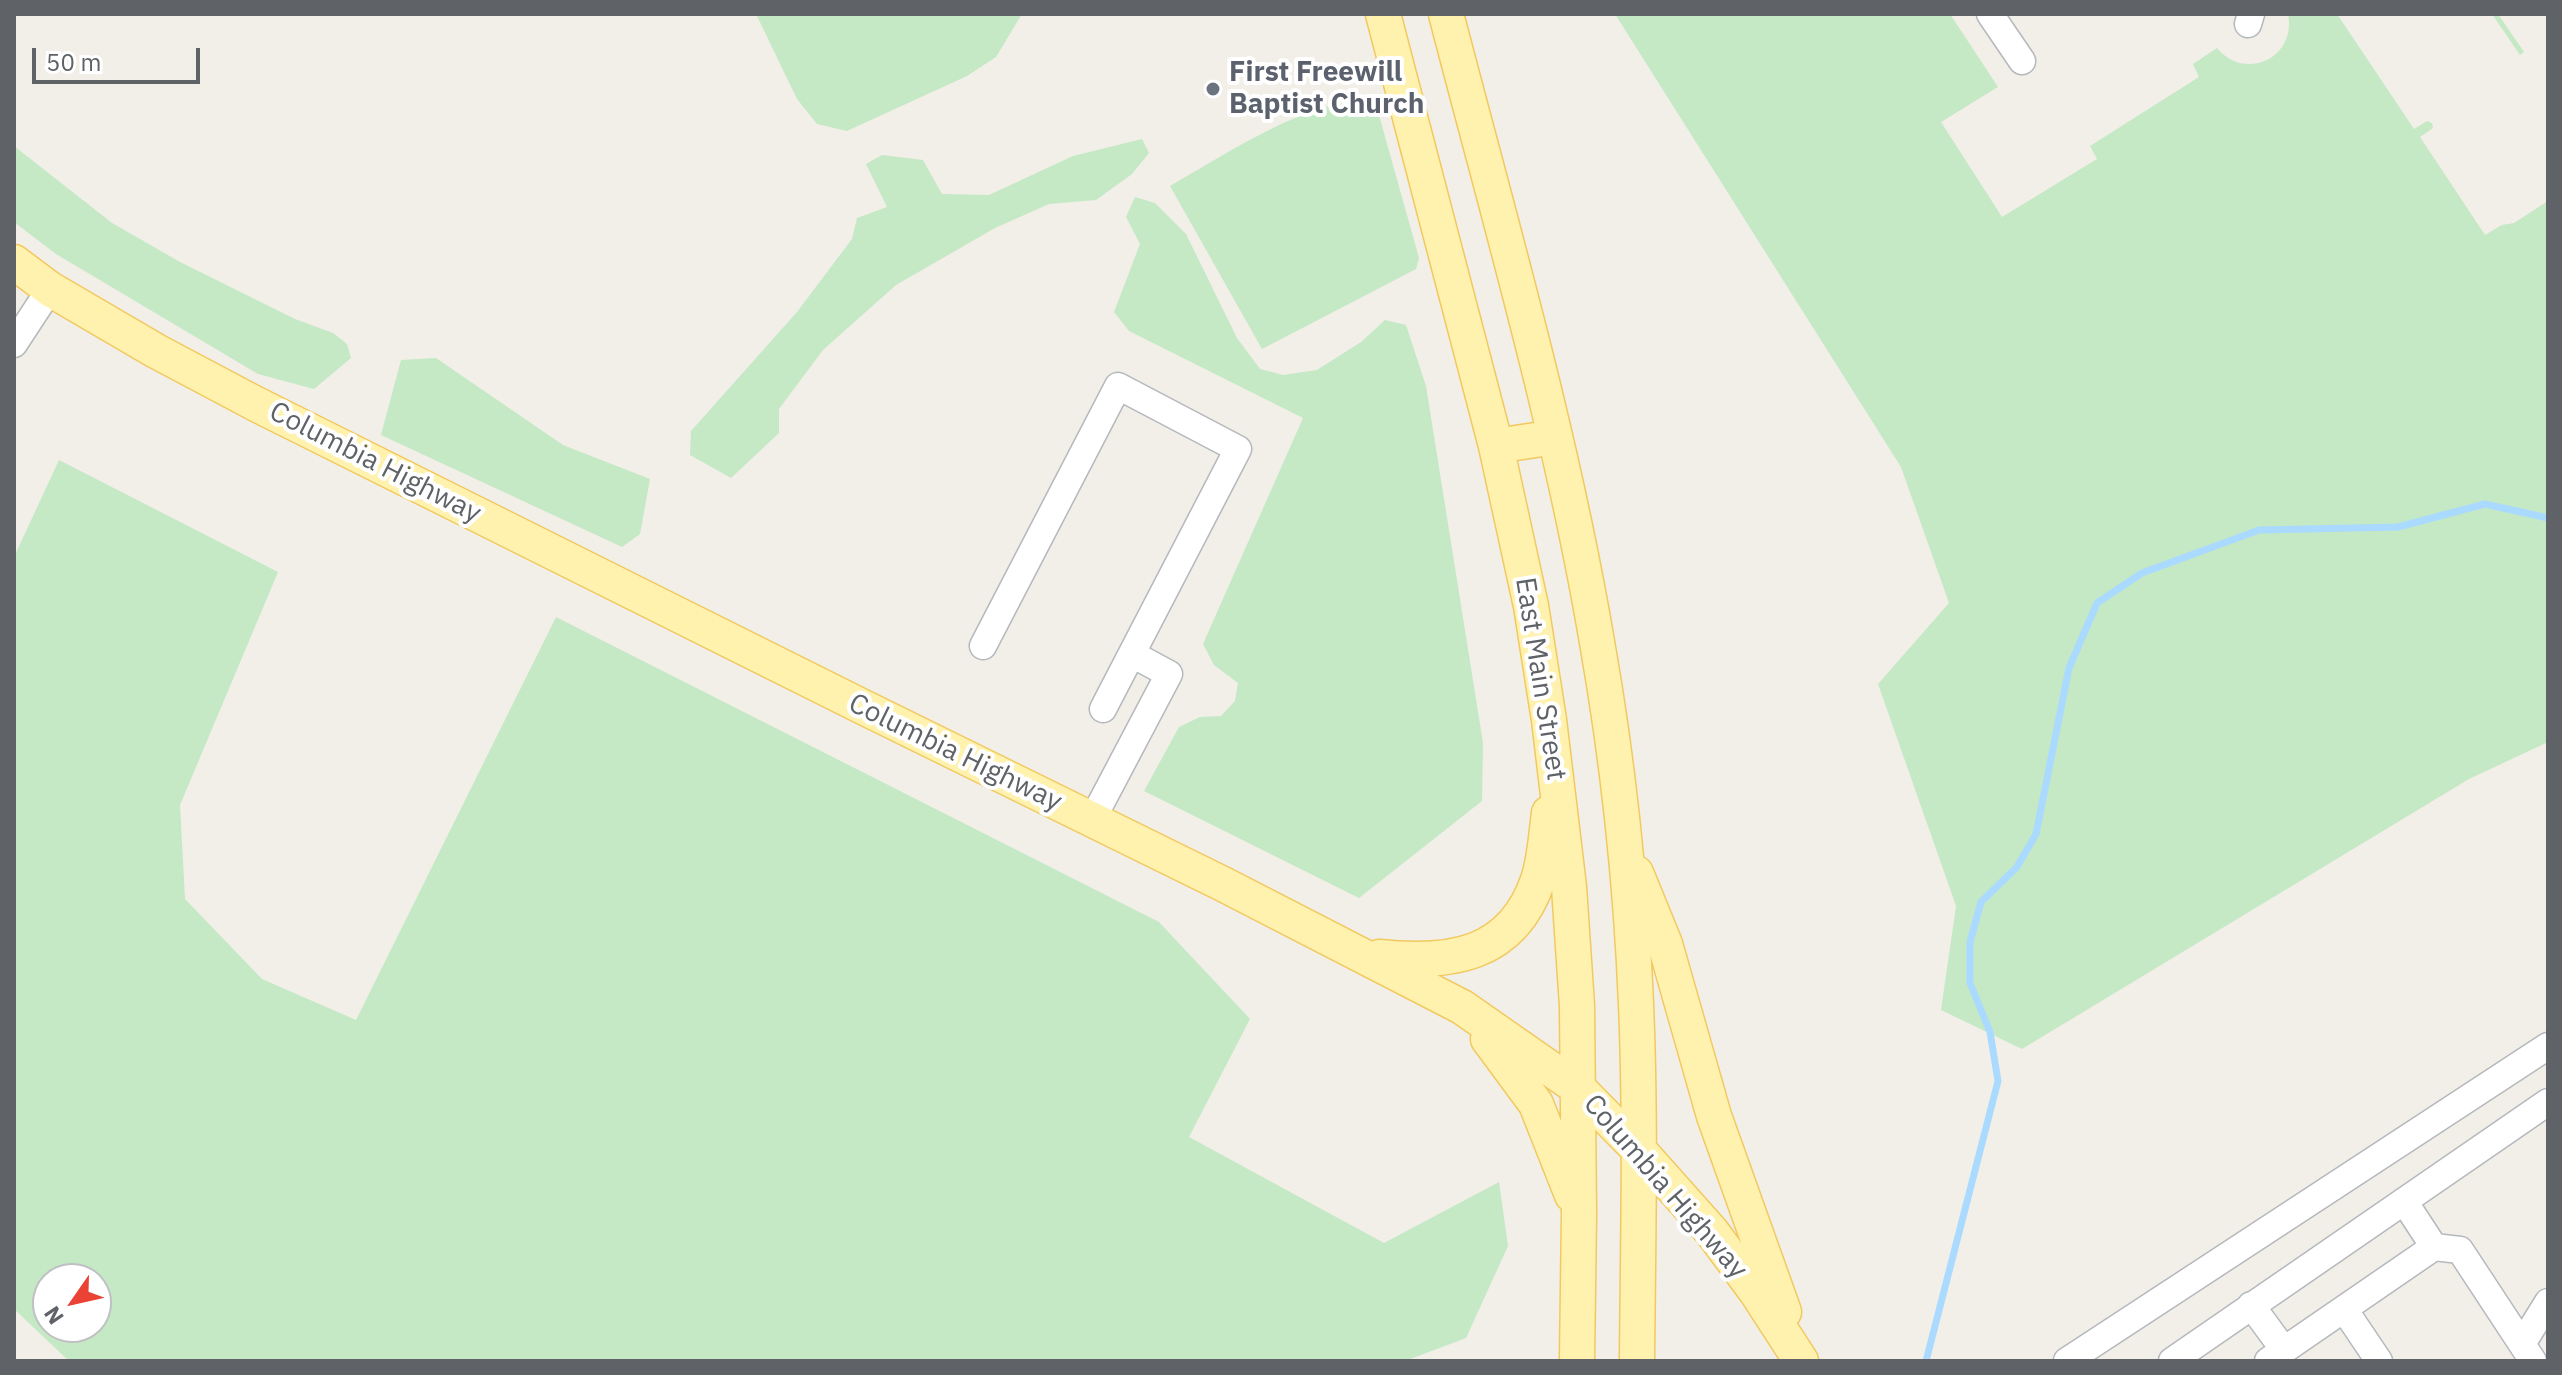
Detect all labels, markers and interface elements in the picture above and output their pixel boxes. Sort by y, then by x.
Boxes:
scale bar [36,32,204,82]
text: 50 m [46,46,101,78]
place label: First Freewill Baptist Church [1229,56,1424,122]
marker: First Freewill Baptist Church [1204,80,1222,98]
street label: Columbia Highway [263,395,487,531]
street label: East Main Street [1507,575,1573,783]
street label: Columbia Highway [843,687,1067,819]
street label: Columbia Highway [1576,1088,1754,1286]
north arrow [32,1263,112,1343]
text: N [37,1301,70,1330]

